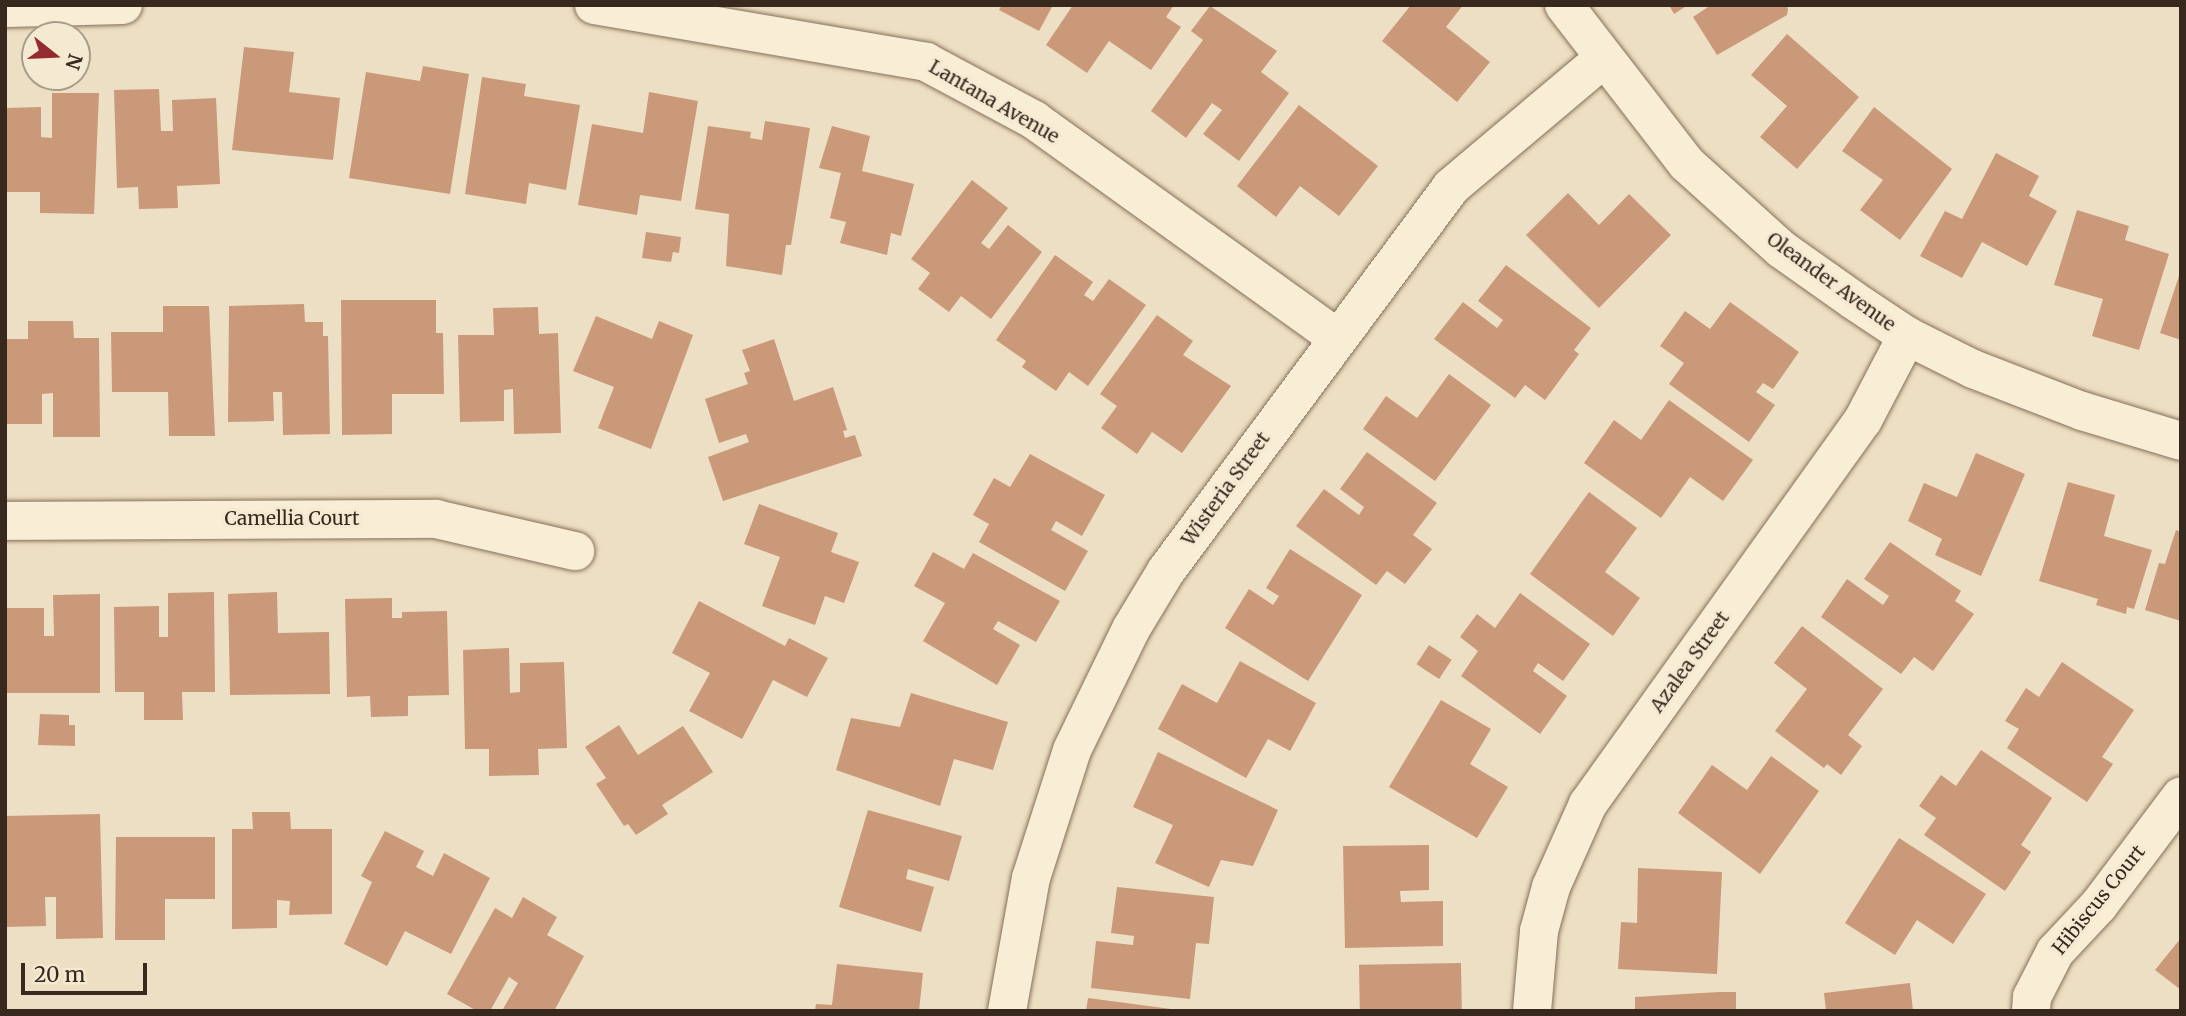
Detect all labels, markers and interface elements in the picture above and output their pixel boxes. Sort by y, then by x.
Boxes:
north arrow [21,21,91,91]
text: N [60,51,88,73]
street label: Lantana Avenue [925,55,1063,149]
street label: Oleander Avenue [1762,228,1900,336]
street label: Wisteria Street [1177,428,1275,550]
street label: Camellia Court [224,508,360,530]
street label: Azalea Street [1646,607,1734,717]
street label: Hibiscus Court [2048,841,2150,959]
scale bar [24,950,150,994]
text: 20 m [34,961,85,988]

